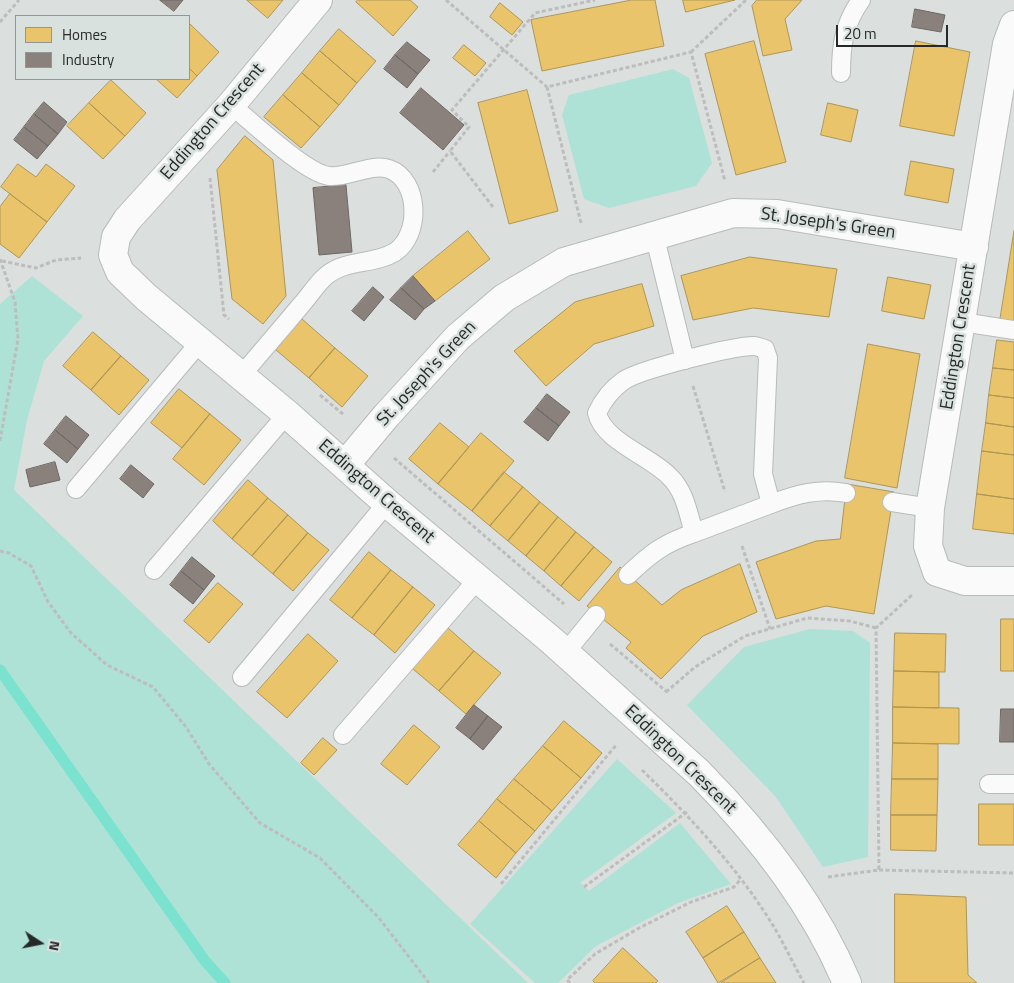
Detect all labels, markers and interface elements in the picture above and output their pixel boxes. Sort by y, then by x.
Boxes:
legend [15,15,190,80]
scale bar [839,15,952,47]
text: 20 m [844,22,877,45]
text: Homes [62,23,107,46]
text: Industry [62,48,114,71]
street label: Eddington Crescent [157,59,269,185]
street label: St. Joseph's Green [759,204,897,244]
street label: Eddington Crescent [937,263,981,411]
street label: St. Joseph's Green [373,317,481,431]
street label: Eddington Crescent [313,436,439,548]
street label: Eddington Crescent [620,701,740,819]
north arrow [15,918,65,968]
text: N [44,939,66,953]

